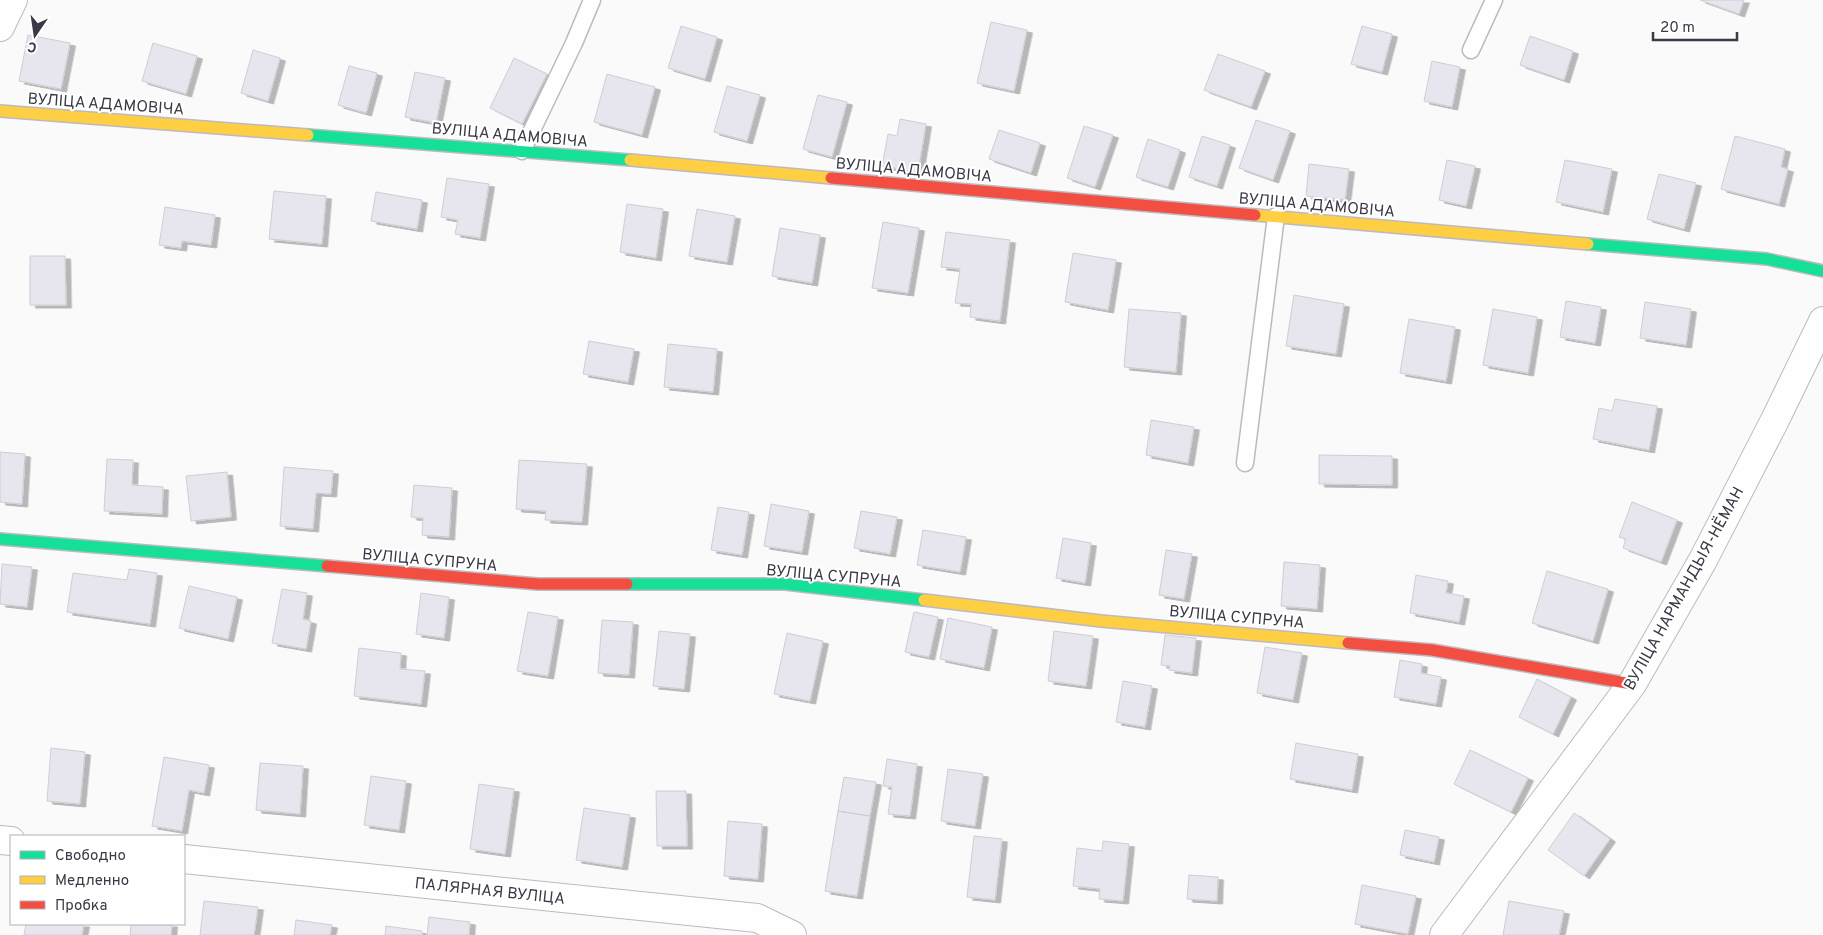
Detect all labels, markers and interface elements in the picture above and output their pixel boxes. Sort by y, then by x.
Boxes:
north arrow [10,10,60,60]
scale bar [1653,10,1737,42]
text: 20 m [1660,19,1695,38]
text: С [26,37,39,55]
street label: ВУЛІЦА АДАМОВІЧА [27,90,185,120]
street label: ВУЛІЦА АДАМОВІЧА [431,119,589,153]
street label: ВУЛІЦА АДАМОВІЧА [835,154,993,188]
street label: ВУЛІЦА АДАМОВІЧА [1238,189,1396,223]
street label: ВУЛІЦА НАРМАНДЫЯ-НЁМАН [1619,483,1749,694]
street label: ВУЛІЦА СУПРУНА [361,545,498,577]
street label: ВУЛІЦА СУПРУНА [765,561,902,593]
street label: ВУЛІЦА СУПРУНА [1168,602,1305,634]
legend [10,835,185,925]
text: Свободно [55,847,126,866]
text: Медленно [55,872,129,891]
street label: ПАЛЯРНАЯ ВУЛІЦА [414,874,566,910]
text: Пробка [55,897,107,916]

